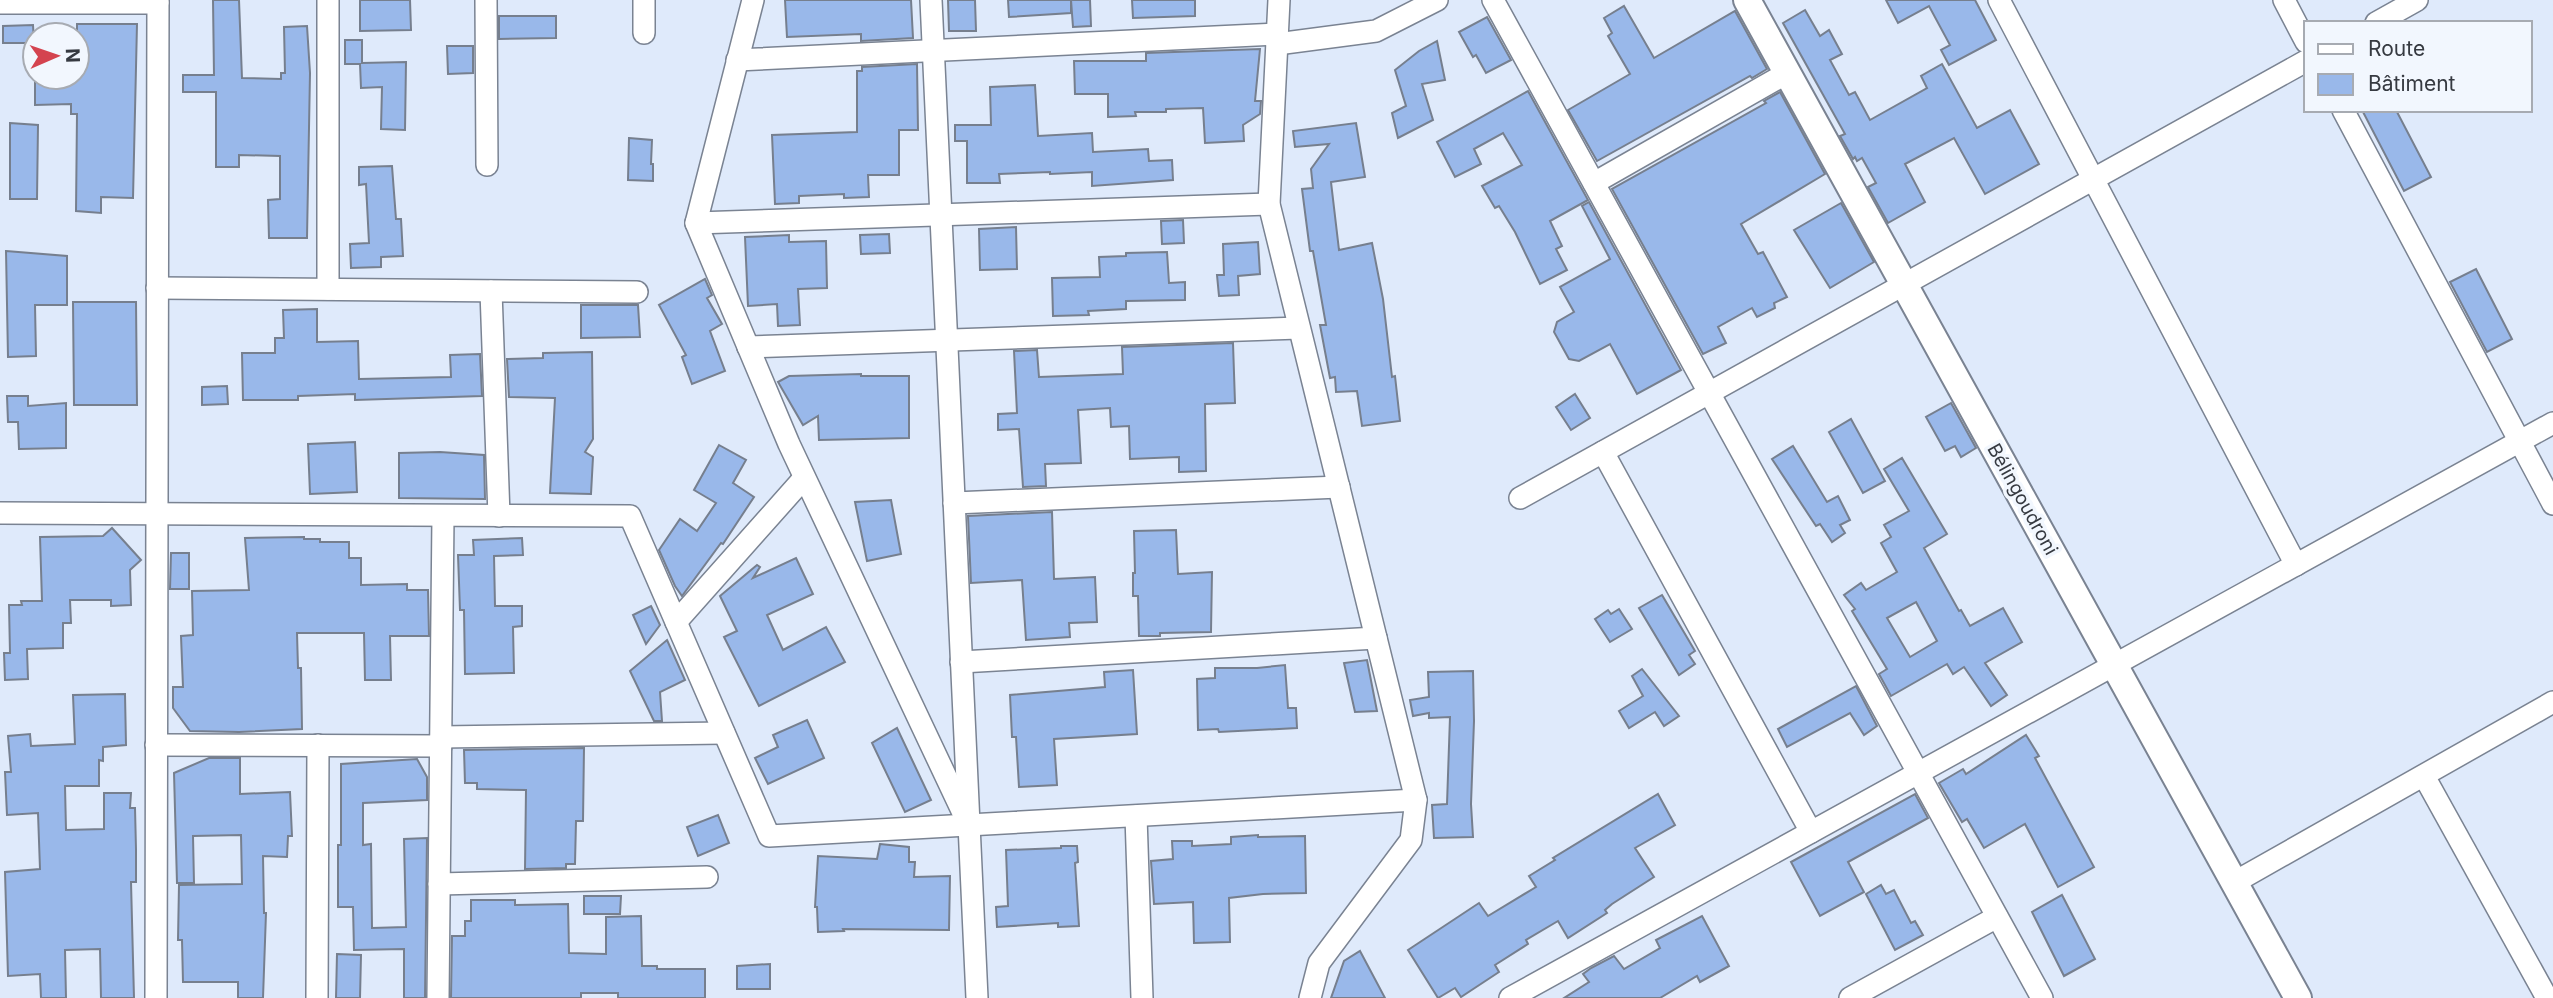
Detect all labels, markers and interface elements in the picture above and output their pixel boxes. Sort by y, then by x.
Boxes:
north arrow [21,21,91,91]
legend [2304,21,2532,112]
text: Route [2368,36,2425,61]
text: N [61,48,84,63]
text: Bâtiment [2368,71,2456,96]
street label: Bélingoudroni [1982,439,2063,559]

